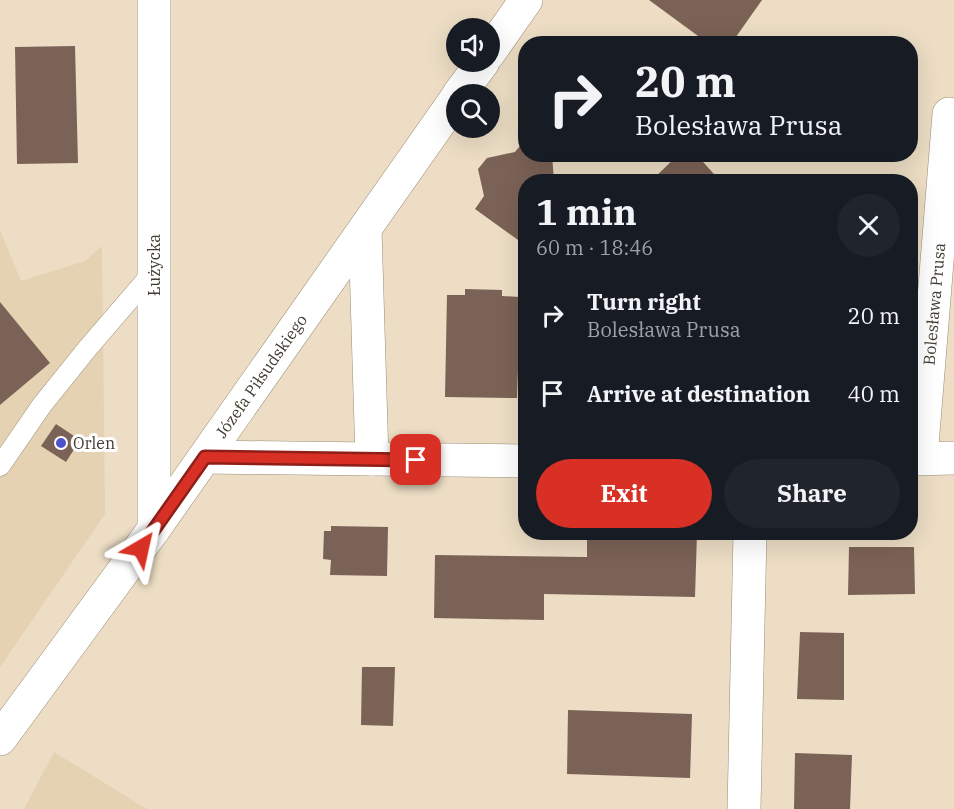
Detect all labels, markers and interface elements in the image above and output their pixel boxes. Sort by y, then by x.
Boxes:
map controls [446,18,500,138]
button: sound [446,18,500,72]
text: 20 m [635,54,736,109]
icon: right [536,60,614,138]
button: search [446,84,500,138]
text: Bolesława Prusa [635,107,842,142]
text: 1 min [536,188,637,235]
button: close [837,194,900,257]
street label: Łużycka [144,234,164,296]
text: 60 m · 18:46 [536,234,653,261]
street label: Bolesława Prusa [919,242,949,366]
text: Turn right [587,287,701,316]
icon: right [536,299,569,332]
text: 20 m [848,301,900,330]
street label: Józefa Piłsudskiego [211,310,311,442]
text: Bolesława Prusa [587,316,741,343]
icon: arrive [536,377,569,410]
text: Arrive at destination [587,379,810,408]
text: 40 m [848,379,900,408]
place label: Orlen [73,433,115,453]
pin [390,434,441,485]
marker: Orlen [54,436,68,450]
icon: arrive [399,443,432,476]
button: Exit [536,459,712,528]
button: Share [724,459,900,528]
position arrow [109,516,173,580]

